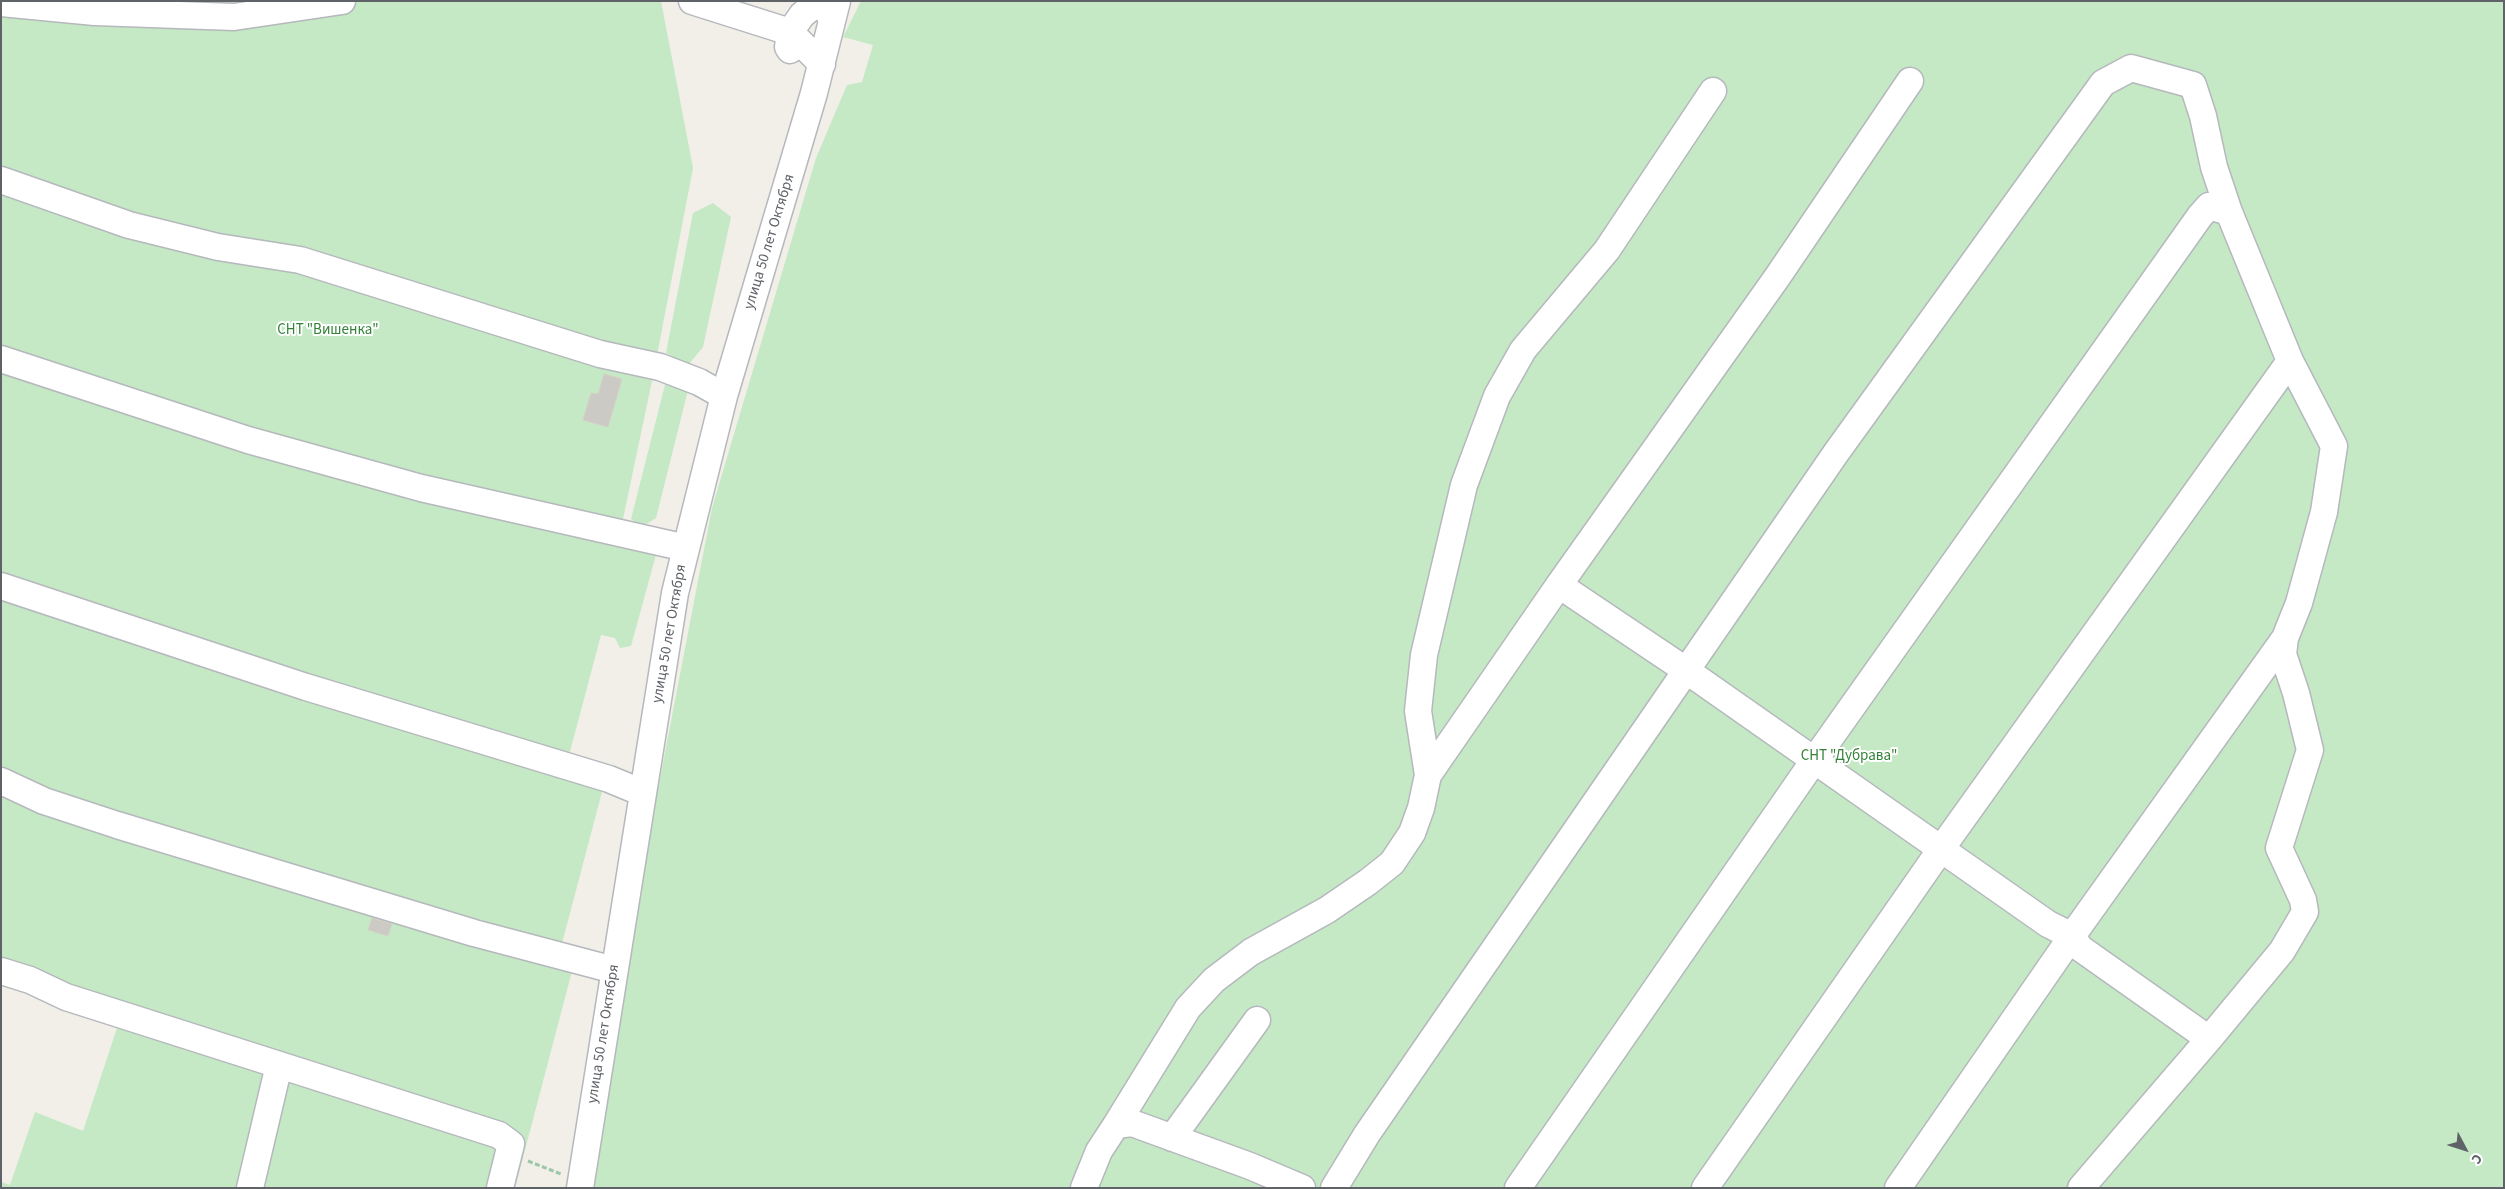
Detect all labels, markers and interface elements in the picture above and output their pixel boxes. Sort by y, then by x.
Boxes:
street label: улица 50 лет Октября [741,172,799,312]
park label: СНТ "Вишенка" [277,322,379,340]
street label: улица 50 лет Октября [649,563,691,705]
park label: СНТ "Дубрава" [1801,748,1897,766]
street label: улица 50 лет Октября [584,963,624,1105]
north arrow [2440,1124,2490,1174]
text: С [2466,1149,2487,1168]

